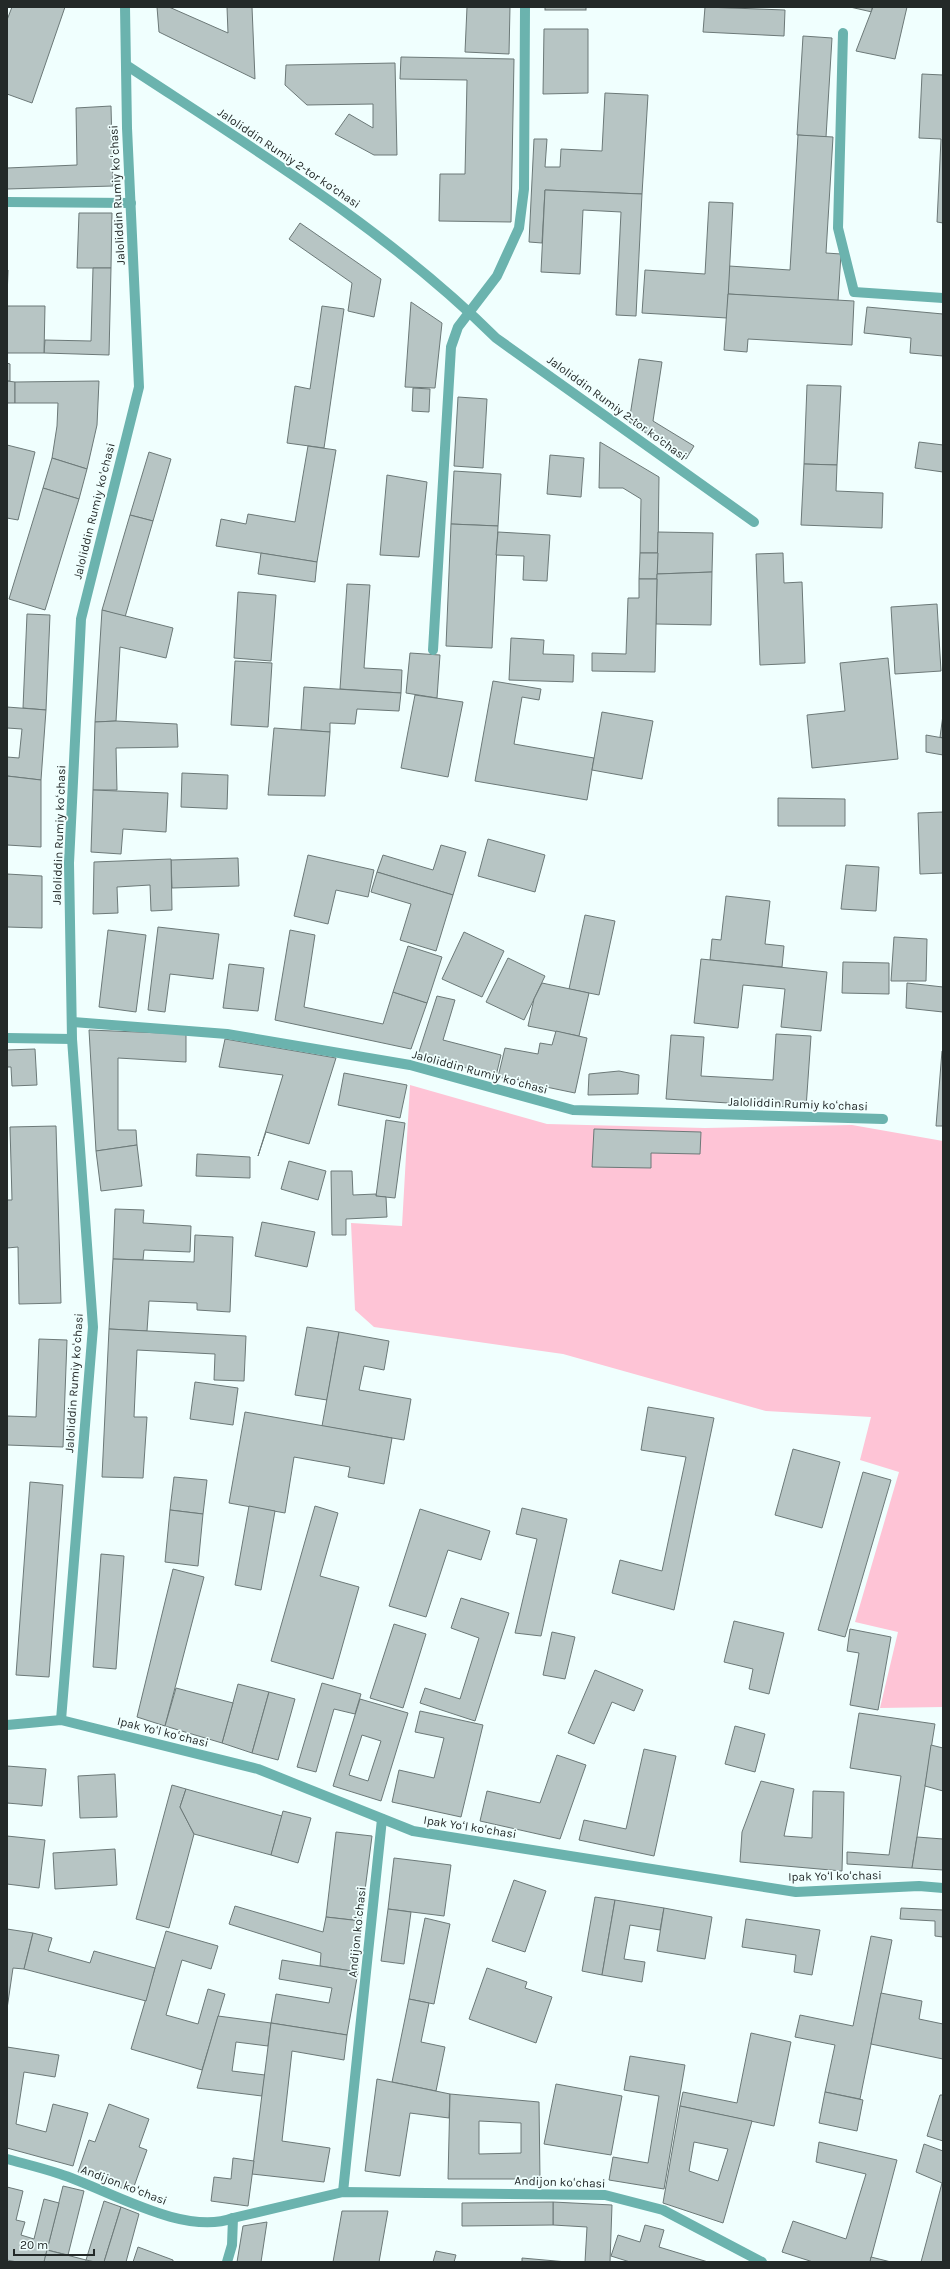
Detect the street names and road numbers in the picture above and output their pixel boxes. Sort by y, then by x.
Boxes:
street label: Jaloliddin Rumiy 2-tor koʼchasi [215,105,363,211]
street label: Jaloliddin Rumiy koʻchasi [106,125,128,265]
street label: Jaloliddin Rumiy 2-tor koʼchasi [545,353,689,463]
street label: Jaloliddin Rumiy koʻchasi [70,441,118,581]
street label: Jaloliddin Rumiy koʻchasi [50,765,68,905]
street label: Jaloliddin Rumiy koʻchasi [411,1047,549,1097]
street label: Jaloliddin Rumiy koʻchasi [728,1095,868,1113]
street label: Jaloliddin Rumiy koʻchasi [62,1313,86,1453]
street label: Ipak Yoʻl koʻchasi [116,1714,210,1750]
street label: Ipak Yoʻl koʻchasi [423,1813,517,1841]
street label: Ipak Yoʻl koʻchasi [788,1868,882,1884]
street label: Andijon koʻchasi [345,1886,369,1978]
street label: Andijon koʻchasi [79,2162,169,2208]
street label: Andijon koʻchasi [514,2173,606,2191]

